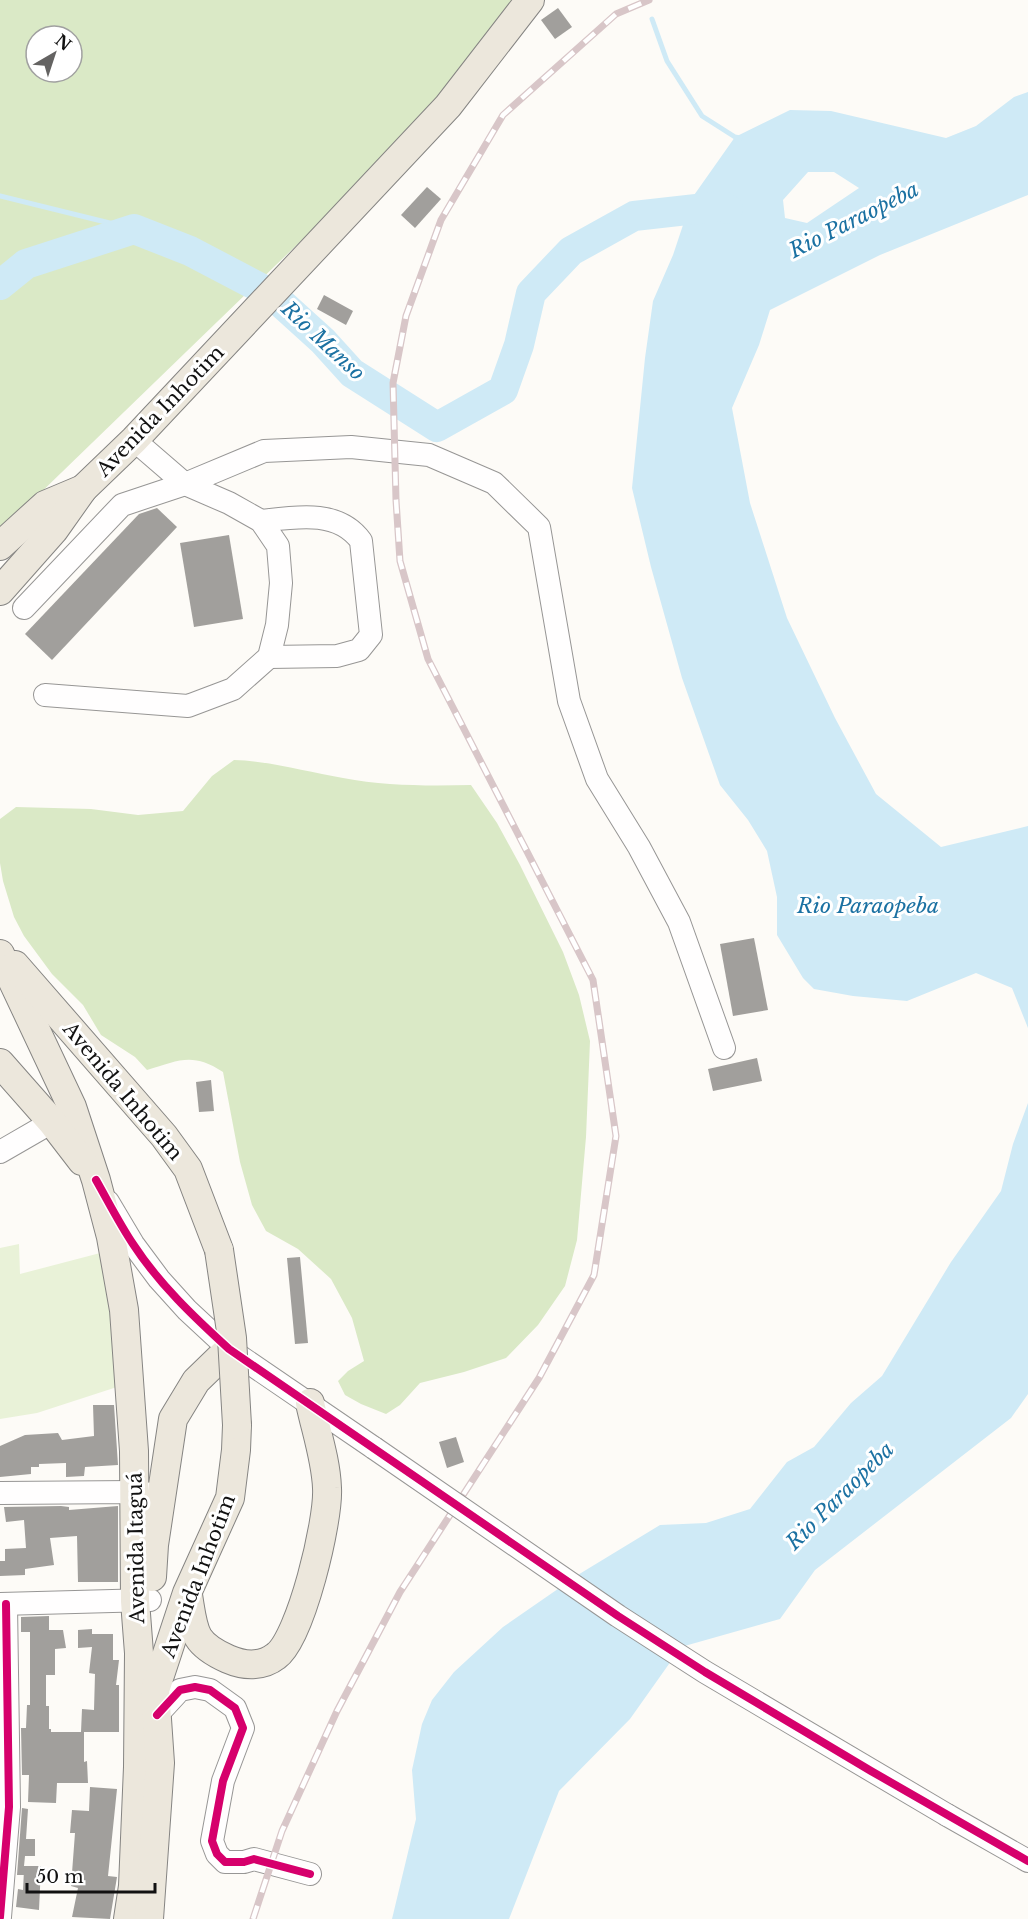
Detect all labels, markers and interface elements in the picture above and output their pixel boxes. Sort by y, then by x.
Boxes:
north arrow [24,24,84,84]
text: N [51,30,76,55]
water label: Rio Paraopeba [784,176,923,264]
water label: Rio Manso [275,295,370,386]
street label: Avenida Inhotim [91,340,229,482]
water label: Rio Paraopeba [796,893,939,919]
street label: Avenida Inhotim [58,1016,188,1165]
water label: Rio Paraopeba [780,1437,899,1556]
street label: Avenida Itaguá [123,1471,149,1625]
street label: Avenida Inhotim [155,1490,240,1662]
scale bar [27,1856,154,1894]
text: 50 m [36,1866,84,1888]

